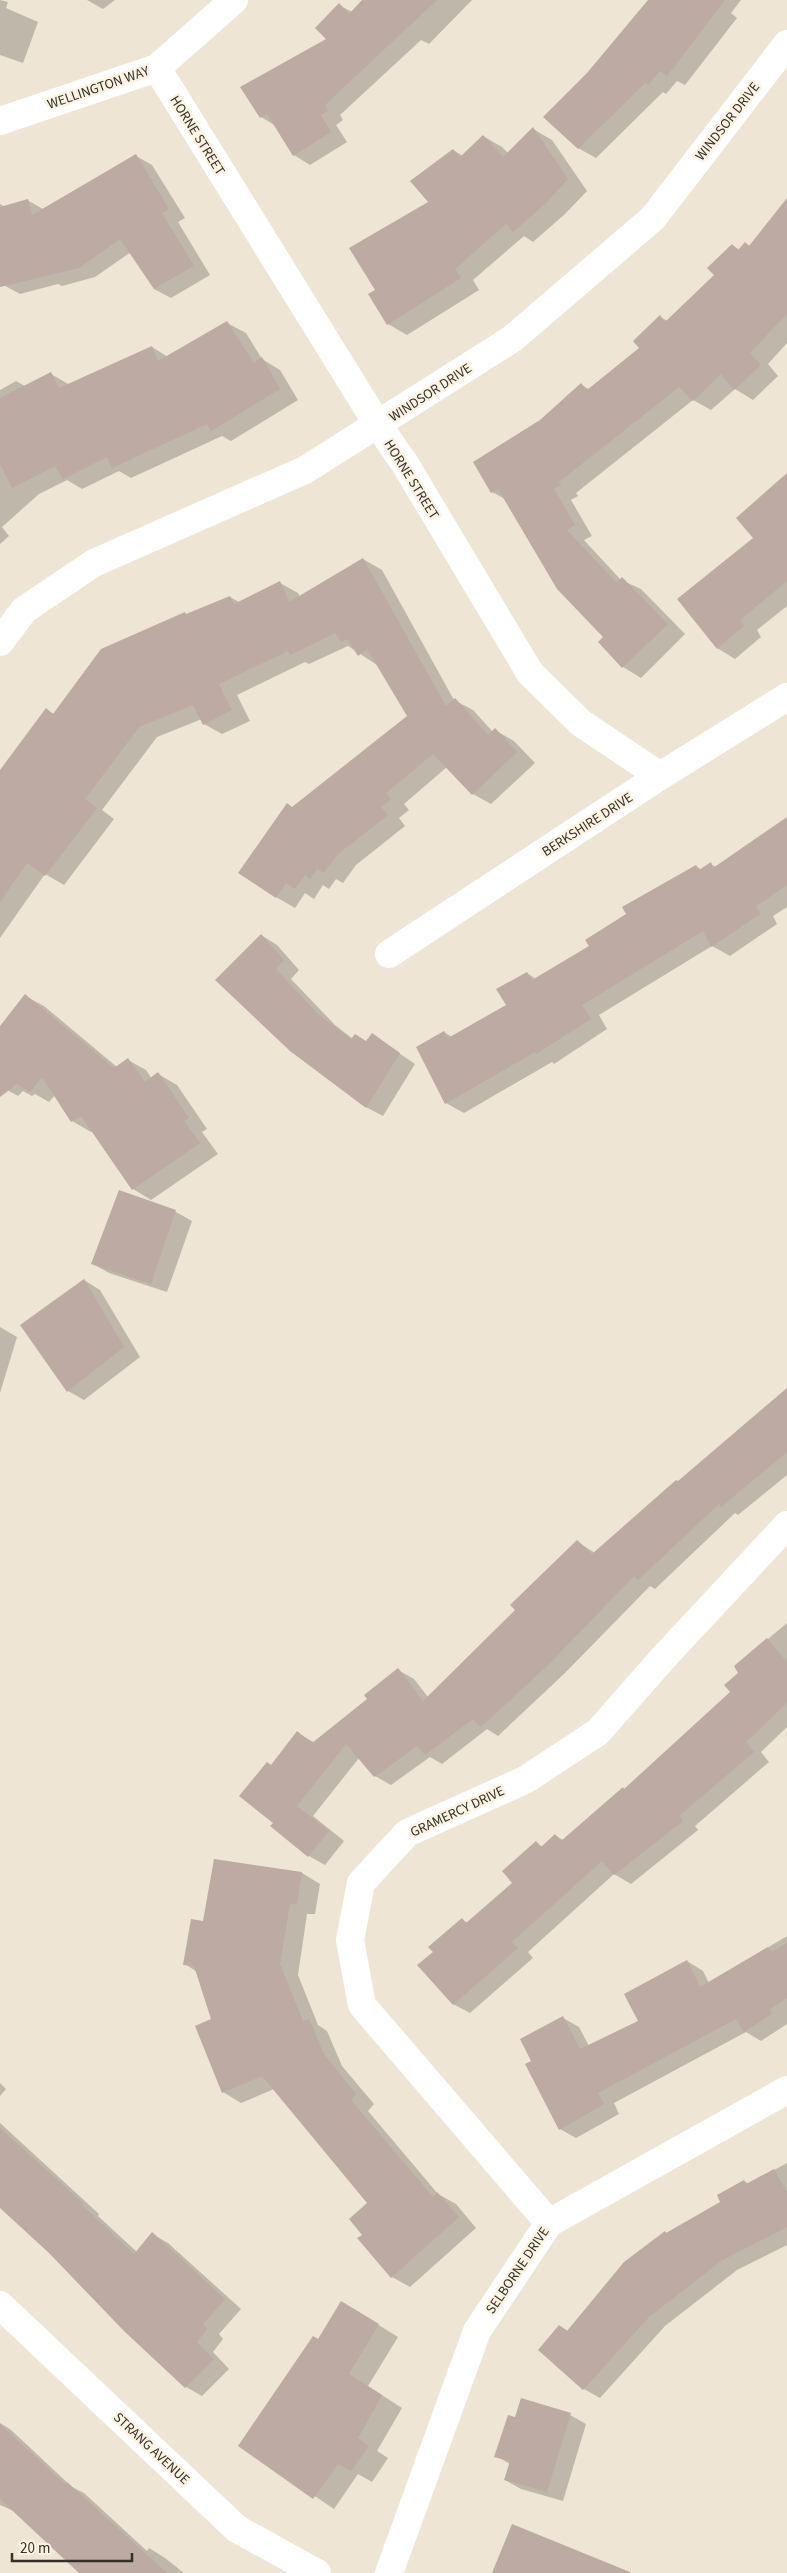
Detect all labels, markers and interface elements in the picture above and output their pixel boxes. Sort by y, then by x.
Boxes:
street label: WELLINGTON WAY [45,61,152,115]
street label: WINDSOR DRIVE [691,78,765,165]
street label: HORNE STREET [165,92,230,180]
street label: WINDSOR DRIVE [385,359,476,427]
street label: HORNE STREET [379,436,444,524]
street label: BERKSHIRE DRIVE [538,788,637,862]
street label: GRAMERCY DRIVE [407,1781,508,1842]
street label: SELBORNE DRIVE [481,2223,554,2318]
street label: STRANG AVENUE [109,2408,194,2490]
scale bar [12,2530,132,2562]
text: 20 m [20,2538,50,2559]

